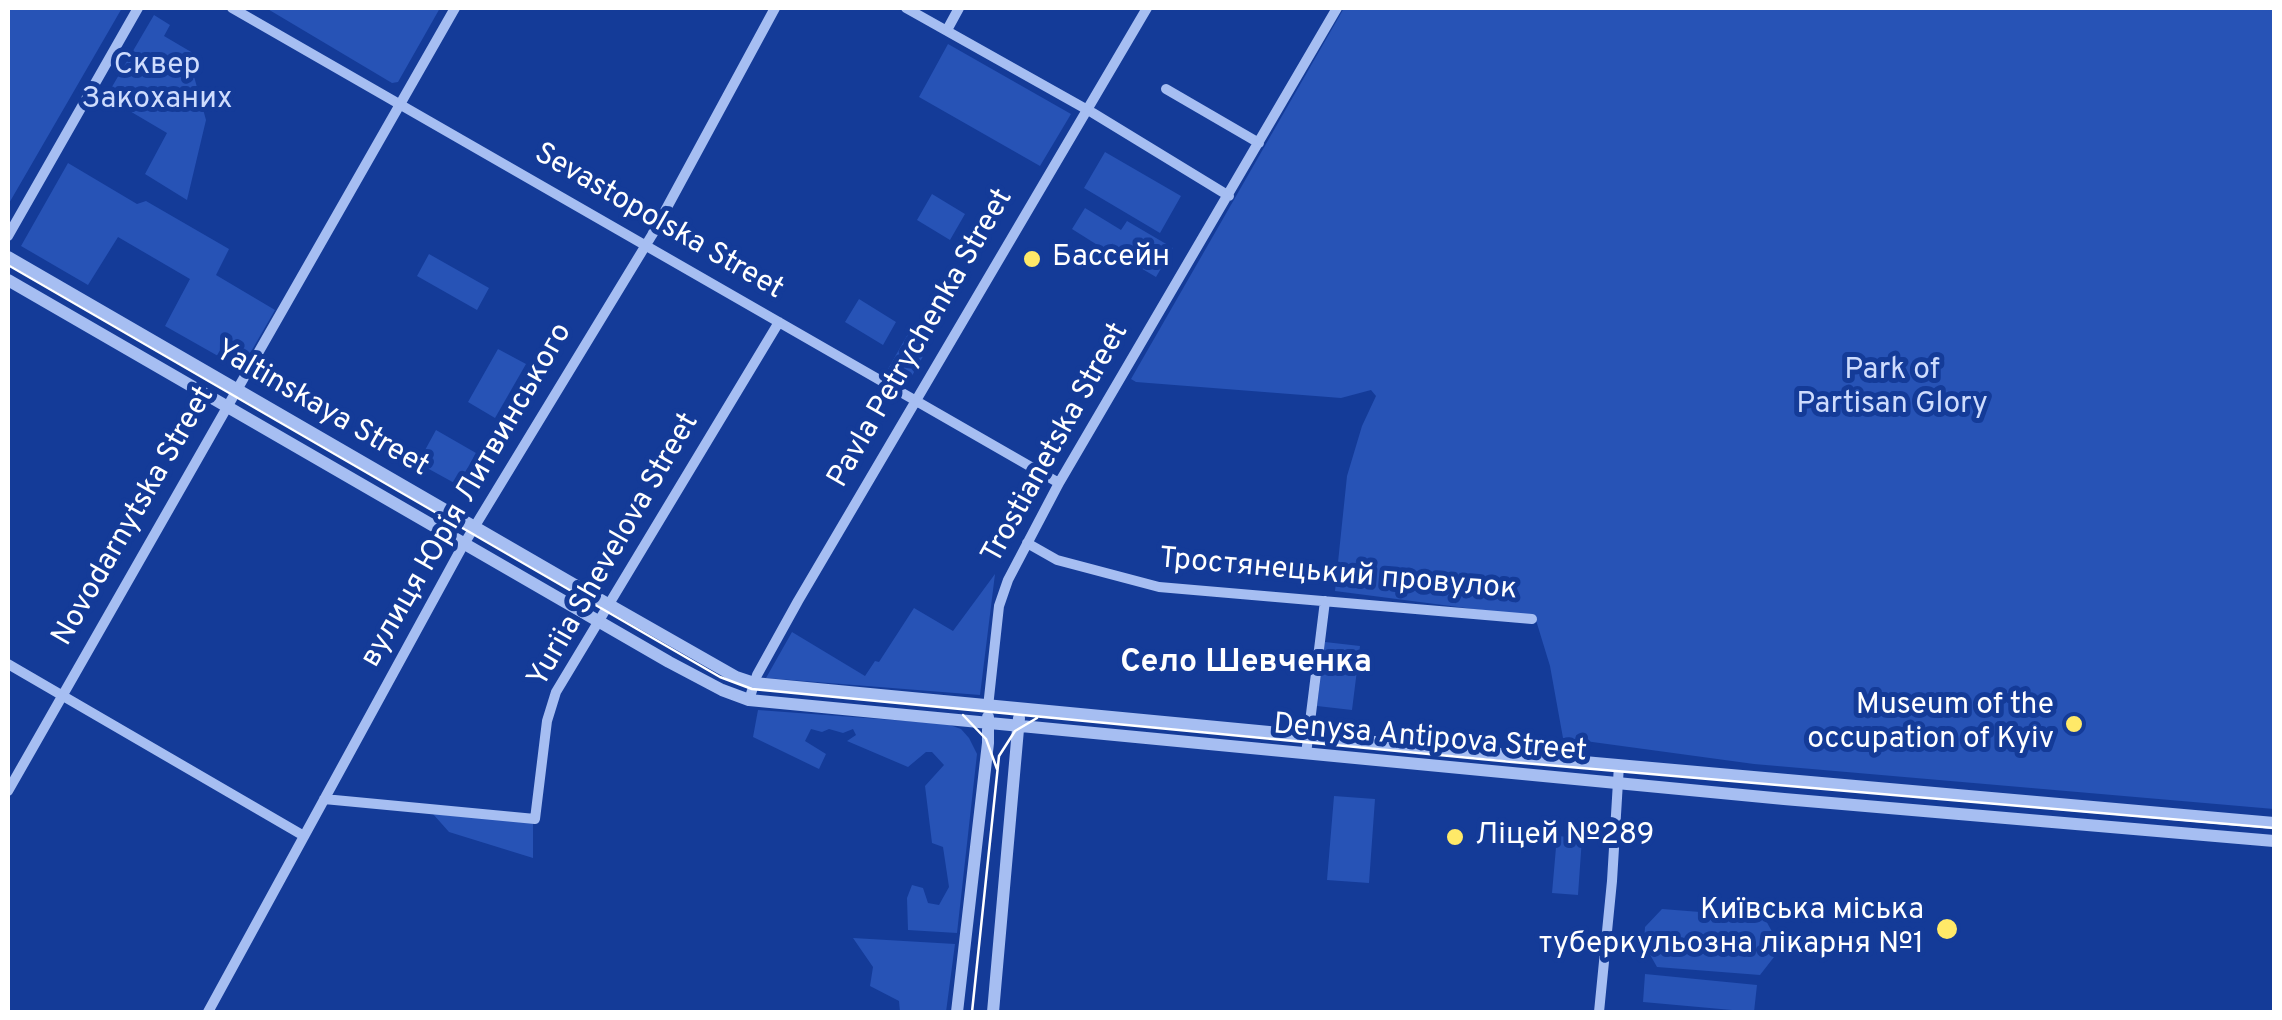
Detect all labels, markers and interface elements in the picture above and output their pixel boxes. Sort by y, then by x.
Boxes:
park label: Сквер Закоханих [82,49,232,120]
street label: Sevastopolska Street [527,137,789,309]
street label: Pavla Petrychenka Street [822,183,1022,495]
place label: Бассейн [1052,241,1170,277]
marker: Бассейн [1021,248,1043,270]
street label: Trostianetska Street [976,317,1138,571]
street label: вулиця Юрія Литвинського [355,318,581,674]
street label: Yaltinskaya Street [207,334,435,486]
park label: Park of Partisan Glory [1796,354,1988,424]
street label: Novodarnytska Street [46,381,224,653]
street label: Yuriia Shevelova Street [522,407,708,695]
street label: Тростянецький провулок [1157,542,1519,610]
district label: Село Шевченка [1120,646,1372,684]
place label: Museum of the occupation of Kyiv [1807,689,2054,760]
street label: Denysa Antipova Street [1272,708,1588,772]
marker: Museum of the occupation of Kyiv [2063,713,2085,735]
place label: Ліцей №289 [1475,819,1654,855]
marker: Ліцей №289 [1444,826,1466,848]
place label: Київська міська туберкульозна лікарня №1 [1539,894,1924,964]
marker: Київська міська туберкульозна лікарня №1 [1934,916,1960,942]

